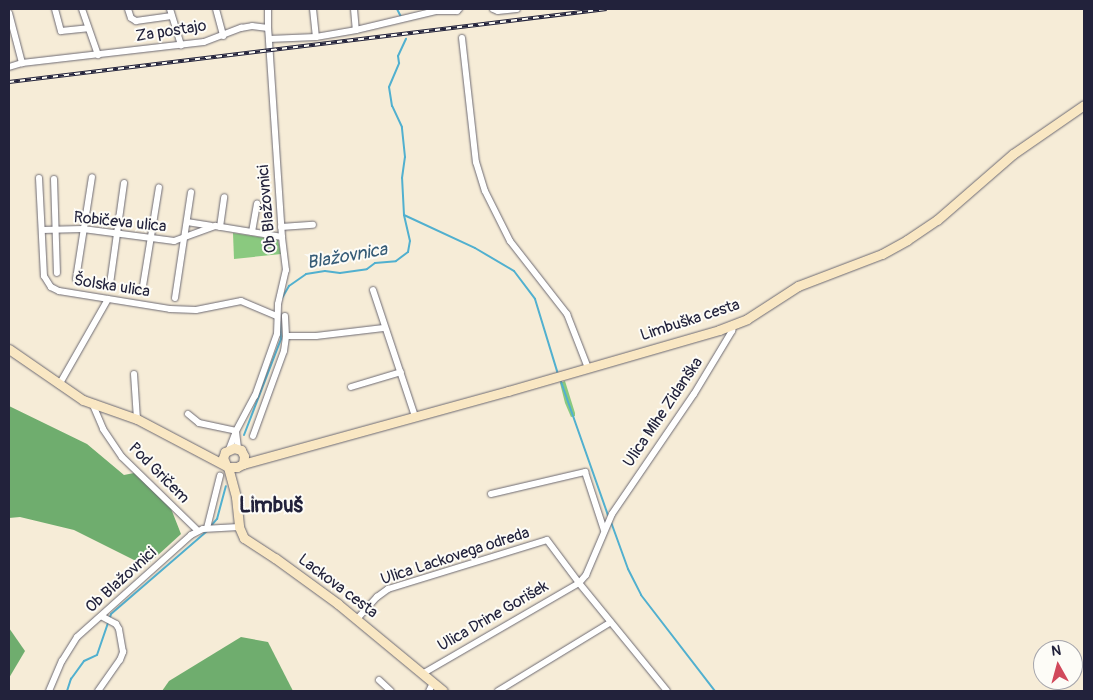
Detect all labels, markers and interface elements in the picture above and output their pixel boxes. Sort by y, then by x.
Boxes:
street label: Za postajo [134,16,208,46]
street label: Ob Blažovnici [254,164,280,254]
street label: Robičeva ulica [73,208,167,236]
water label: Blažovnica [305,239,389,275]
street label: Šolska ulica [73,271,151,301]
street label: Limbuška cesta [638,295,742,345]
street label: Ulica Mihe Zidanška [619,353,707,471]
street label: Pod Gričem [125,439,193,507]
district label: Limbuš [239,493,303,519]
street label: Ulica Lackovega odreda [378,523,532,589]
street label: Ob Blažovnici [82,543,160,617]
street label: Lackova cesta [294,550,382,622]
street label: Ulica Drine Gorišek [434,577,552,655]
north arrow [1033,640,1083,690]
text: N [1050,642,1062,660]

